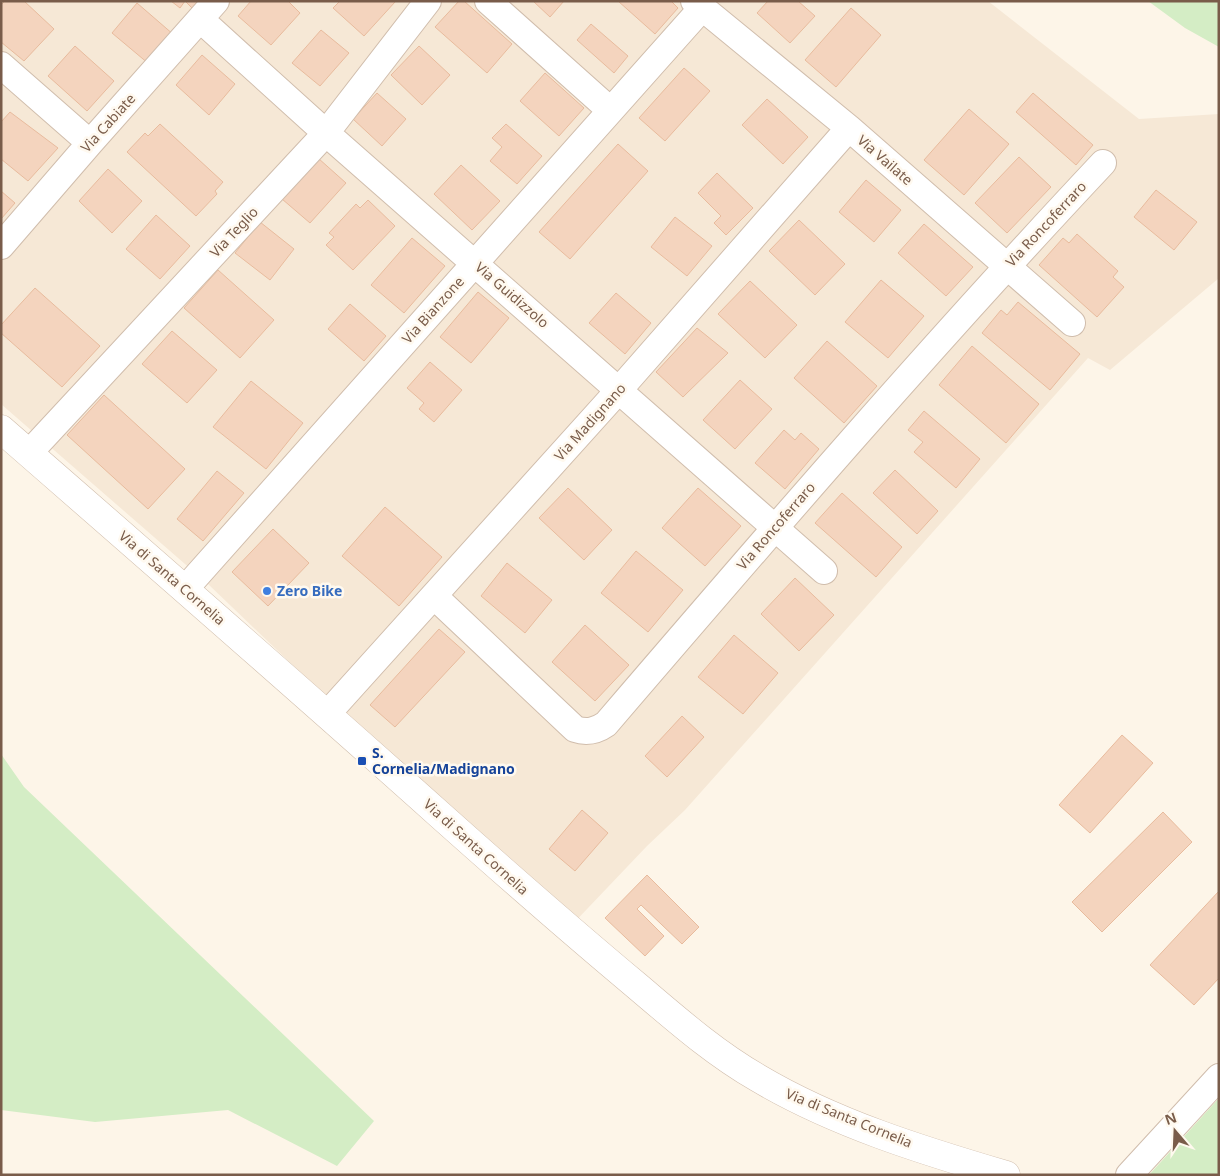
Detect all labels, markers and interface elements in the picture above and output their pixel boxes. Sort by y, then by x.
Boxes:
street label: Via Cabiate [76,89,139,156]
street label: Via Vailate [854,130,917,189]
street label: Via Roncoferraro [1001,177,1090,270]
street label: Via Teglio [205,202,262,261]
street label: Via Guidizzolo [471,257,553,332]
street label: Via Bianzone [397,272,468,347]
street label: Via Madignano [550,379,630,465]
street label: Via Roncoferraro [732,478,819,574]
street label: Via di Santa Cornelia [115,526,229,629]
place label: Zero Bike [277,581,342,600]
marker: Zero Bike [261,585,273,597]
place label: S. Cornelia/Madignano [372,743,515,778]
marker: S. Cornelia/Madignano [356,755,368,767]
street label: Via di Santa Cornelia [420,794,533,899]
street label: Via di Santa Cornelia [783,1083,915,1152]
north arrow [1150,1106,1200,1156]
text: N [1162,1107,1179,1129]

